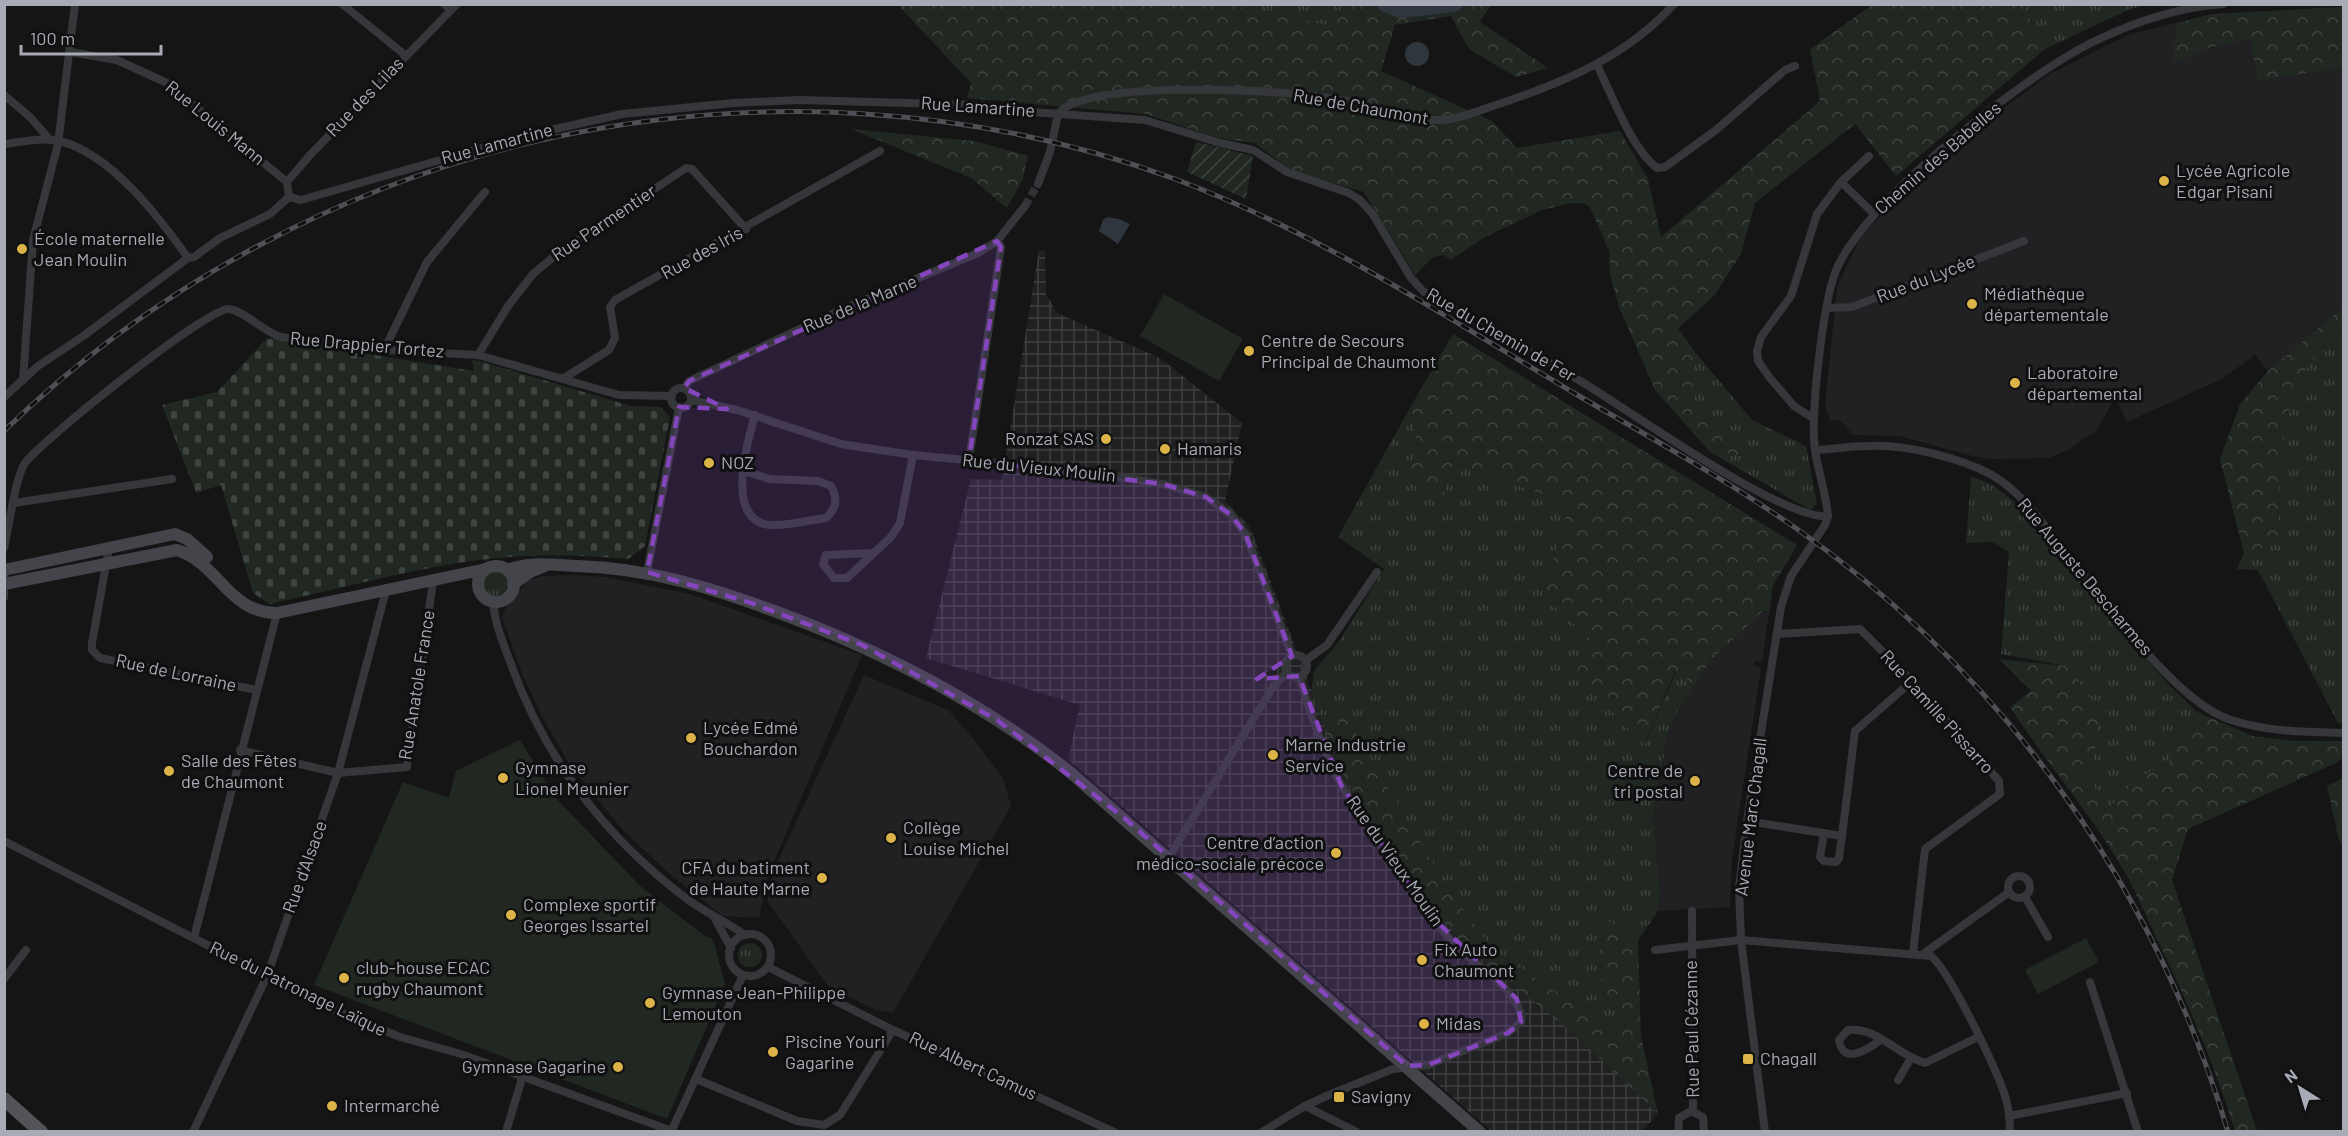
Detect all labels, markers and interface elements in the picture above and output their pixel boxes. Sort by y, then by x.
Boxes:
scale bar [21,18,160,56]
text: 100 m [30,27,75,49]
street label: Rue des Lilas [321,52,408,141]
street label: Rue Louis Mann [161,75,270,169]
street label: Rue de Chaumont [1292,83,1431,129]
street label: Rue Lamartine [920,91,1036,121]
street label: Chemin des Babelles [1870,96,2005,218]
street label: Rue Lamartine [439,118,555,168]
place label: Lycée Agricole Edgar Pisani [2176,159,2290,202]
marker: Lycée Agricole Edgar Pisani [2157,174,2171,188]
street label: Rue Parmentier [547,179,660,265]
street label: Rue des Iris [657,221,746,284]
place label: École maternelle Jean Moulin [34,227,165,270]
marker: École maternelle Jean Moulin [15,242,29,256]
street label: Rue du Lycée [1873,249,1978,307]
street label: Rue de la Marne [799,269,920,337]
street label: Rue du Chemin de Fer [1423,282,1580,386]
place label: Médiathèque départementale [1984,282,2109,325]
marker: Médiathèque départementale [1965,297,1979,311]
street label: Rue Drappier Tortez [289,326,445,362]
place label: Centre de Secours Principal de Chaumont [1261,329,1437,372]
marker: Centre de Secours Principal de Chaumont [1242,344,1256,358]
place label: Laboratoire départemental [2027,361,2142,404]
marker: Laboratoire départemental [2008,376,2022,390]
place label: Ronzat SAS [1005,427,1094,449]
marker: Ronzat SAS [1099,432,1113,446]
place label: Hamaris [1177,437,1242,459]
marker: Hamaris [1158,442,1172,456]
street label: Rue du Vieux Moulin [961,448,1117,486]
place label: NOZ [721,451,754,473]
marker: NOZ [702,456,716,470]
street label: Rue Auguste Descharmes [2013,493,2158,660]
street label: Rue Anatole France [393,608,439,761]
street label: Rue Camille Pissarro [1876,645,1999,778]
street label: Rue de Lorraine [114,648,239,696]
place label: Lycée Edmé Bouchardon [703,716,798,759]
marker: Lycée Edmé Bouchardon [684,731,698,745]
place label: Marne Industrie Service [1285,733,1406,776]
street label: Avenue Marc Chagall [1729,737,1771,897]
marker: Marne Industrie Service [1266,748,1280,762]
place label: Salle des Fêtes de Chaumont [181,749,297,792]
place label: Gymnase Lionel Meunier [515,756,630,799]
place label: Centre de tri postal [1607,759,1683,802]
marker: Salle des Fêtes de Chaumont [162,764,176,778]
marker: Gymnase Lionel Meunier [496,771,510,785]
marker: Centre de tri postal [1688,774,1702,788]
street label: Rue du Vieux Moulin [1343,791,1449,930]
place label: Collège Louise Michel [903,816,1009,859]
street label: Rue d'Alsace [277,817,331,916]
marker: Collège Louise Michel [884,831,898,845]
place label: Centre d’action médico-sociale précoce [1136,831,1324,874]
marker: Centre d’action médico-sociale précoce [1329,846,1343,860]
place label: CFA du batiment de Haute Marne [681,856,810,899]
marker: CFA du batiment de Haute Marne [815,871,829,885]
place label: Complexe sportif Georges Issartel [523,893,656,936]
marker: Complexe sportif Georges Issartel [504,908,518,922]
street label: Rue du Patronage Laïque [207,936,390,1040]
place label: Fix Auto Chaumont [1434,938,1514,981]
marker: Fix Auto Chaumont [1415,953,1429,967]
place label: club-house ECAC rugby Chaumont [356,956,490,999]
street label: Rue Paul Cézanne [1679,960,1703,1098]
marker: club-house ECAC rugby Chaumont [337,971,351,985]
place label: Gymnase Jean-Philippe Lemouton [662,981,846,1024]
marker: Gymnase Jean-Philippe Lemouton [643,996,657,1010]
place label: Midas [1436,1012,1481,1034]
marker: Midas [1417,1017,1431,1031]
street label: Rue Albert Camus [906,1026,1041,1104]
place label: Piscine Youri Gagarine [785,1030,885,1073]
marker: Piscine Youri Gagarine [766,1045,780,1059]
place label: Chagall [1760,1047,1817,1069]
marker: Chagall [1741,1052,1755,1066]
place label: Gymnase Gagarine [462,1055,606,1077]
north arrow [2270,1058,2330,1118]
marker: Gymnase Gagarine [611,1060,625,1074]
text: N [2281,1065,2301,1086]
place label: Savigny [1351,1085,1411,1107]
marker: Savigny [1332,1090,1346,1104]
place label: Intermarché [344,1094,440,1116]
marker: Intermarché [325,1099,339,1113]

